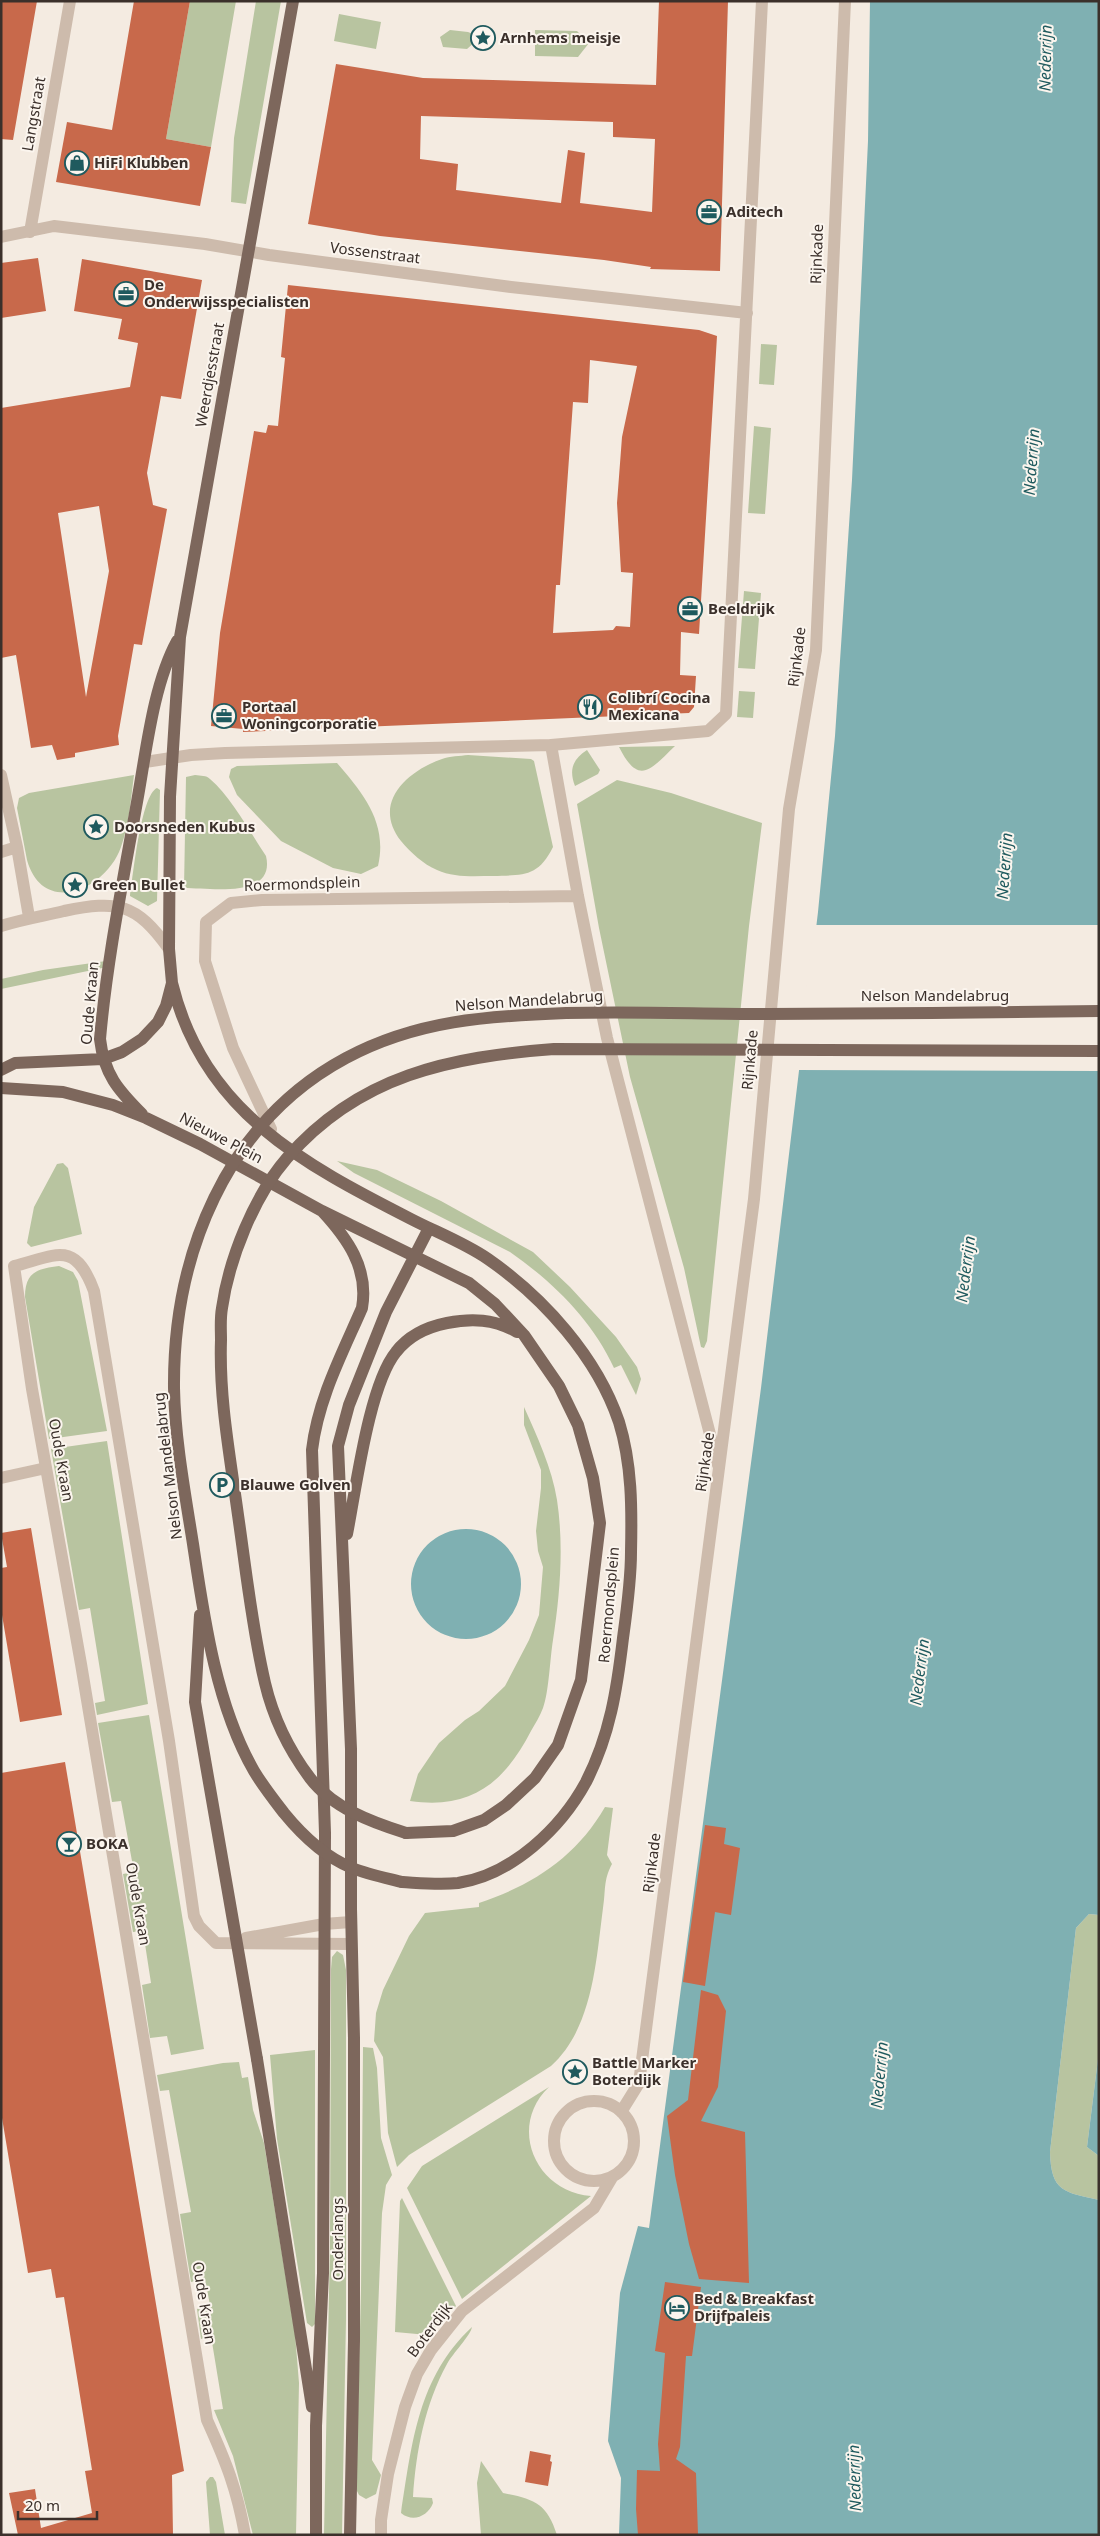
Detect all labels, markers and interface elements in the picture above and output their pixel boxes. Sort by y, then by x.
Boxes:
water label: Nederrijn [1033,24,1057,92]
place icon: Arnhems meisje [470,25,496,51]
place label: Arnhems meisje [500,27,621,47]
street label: Langstraat [17,74,50,153]
shop icon: HiFi Klubben [64,150,90,176]
place label: HiFi Klubben [94,152,188,172]
office icon: Aditech [696,199,722,225]
place label: Aditech [726,201,783,221]
street label: Rijnkade [805,223,827,285]
street label: Vossenstraat [329,237,422,268]
place label: De Onderwijsspecialisten [144,274,309,311]
office icon: De Onderwijsspecialisten [113,281,139,307]
street label: Weerdjesstraat [190,320,228,429]
water label: Nederrijn [1018,428,1044,496]
office icon: Beeldrijk [677,596,703,622]
place label: Beeldrijk [708,598,775,618]
street label: Rijnkade [782,626,810,688]
place label: Colibrí Cocina Mexicana [608,687,711,724]
restaurant icon: Colibrí Cocina Mexicana [577,694,603,720]
place label: Portaal Woningcorporatie [242,696,377,733]
office icon: Portaal Woningcorporatie [211,703,237,729]
place icon: Doorsneden Kubus [83,814,109,840]
place label: Doorsneden Kubus [114,816,255,836]
water label: Nederrijn [991,832,1017,900]
street label: Roermondsplein [243,871,361,895]
place icon: Green Bullet [62,872,88,898]
place label: Green Bullet [92,874,185,894]
street label: Oude Kraan [75,960,103,1046]
street label: Nelson Mandelabrug [454,985,604,1015]
street label: Nelson Mandelabrug [861,985,1009,1005]
street label: Rijnkade [736,1029,762,1091]
street label: Nieuwe Plein [176,1107,267,1167]
water label: Nederrijn [950,1235,980,1303]
street label: Nelson Mandelabrug [148,1391,186,1541]
street label: Oude Kraan [45,1417,79,1503]
street label: Rijnkade [690,1431,718,1493]
parking icon: Blauwe Golven [209,1472,235,1498]
place label: Blauwe Golven [240,1474,351,1494]
street label: Roermondsplein [593,1546,623,1664]
water label: Nederrijn [904,1638,934,1706]
bar icon: BOKA [56,1831,82,1857]
street label: Rijnkade [637,1832,665,1894]
place label: BOKA [86,1833,129,1853]
street label: Oude Kraan [122,1861,156,1947]
water label: Nederrijn [865,2041,893,2109]
place label: Battle Marker Boterdijk [592,2052,696,2089]
place icon: Battle Marker Boterdijk [562,2059,588,2085]
street label: Onderlangs [327,2198,347,2280]
street label: Oude Kraan [189,2260,221,2346]
place label: Bed & Breakfast Drijfpaleis [694,2288,814,2325]
hotel icon: Bed & Breakfast Drijfpaleis [664,2295,690,2321]
street label: Boterdijk [402,2298,456,2361]
water label: Nederrijn [842,2444,866,2512]
scale bar [18,2488,96,2520]
text: 20 m [25,2495,60,2515]

